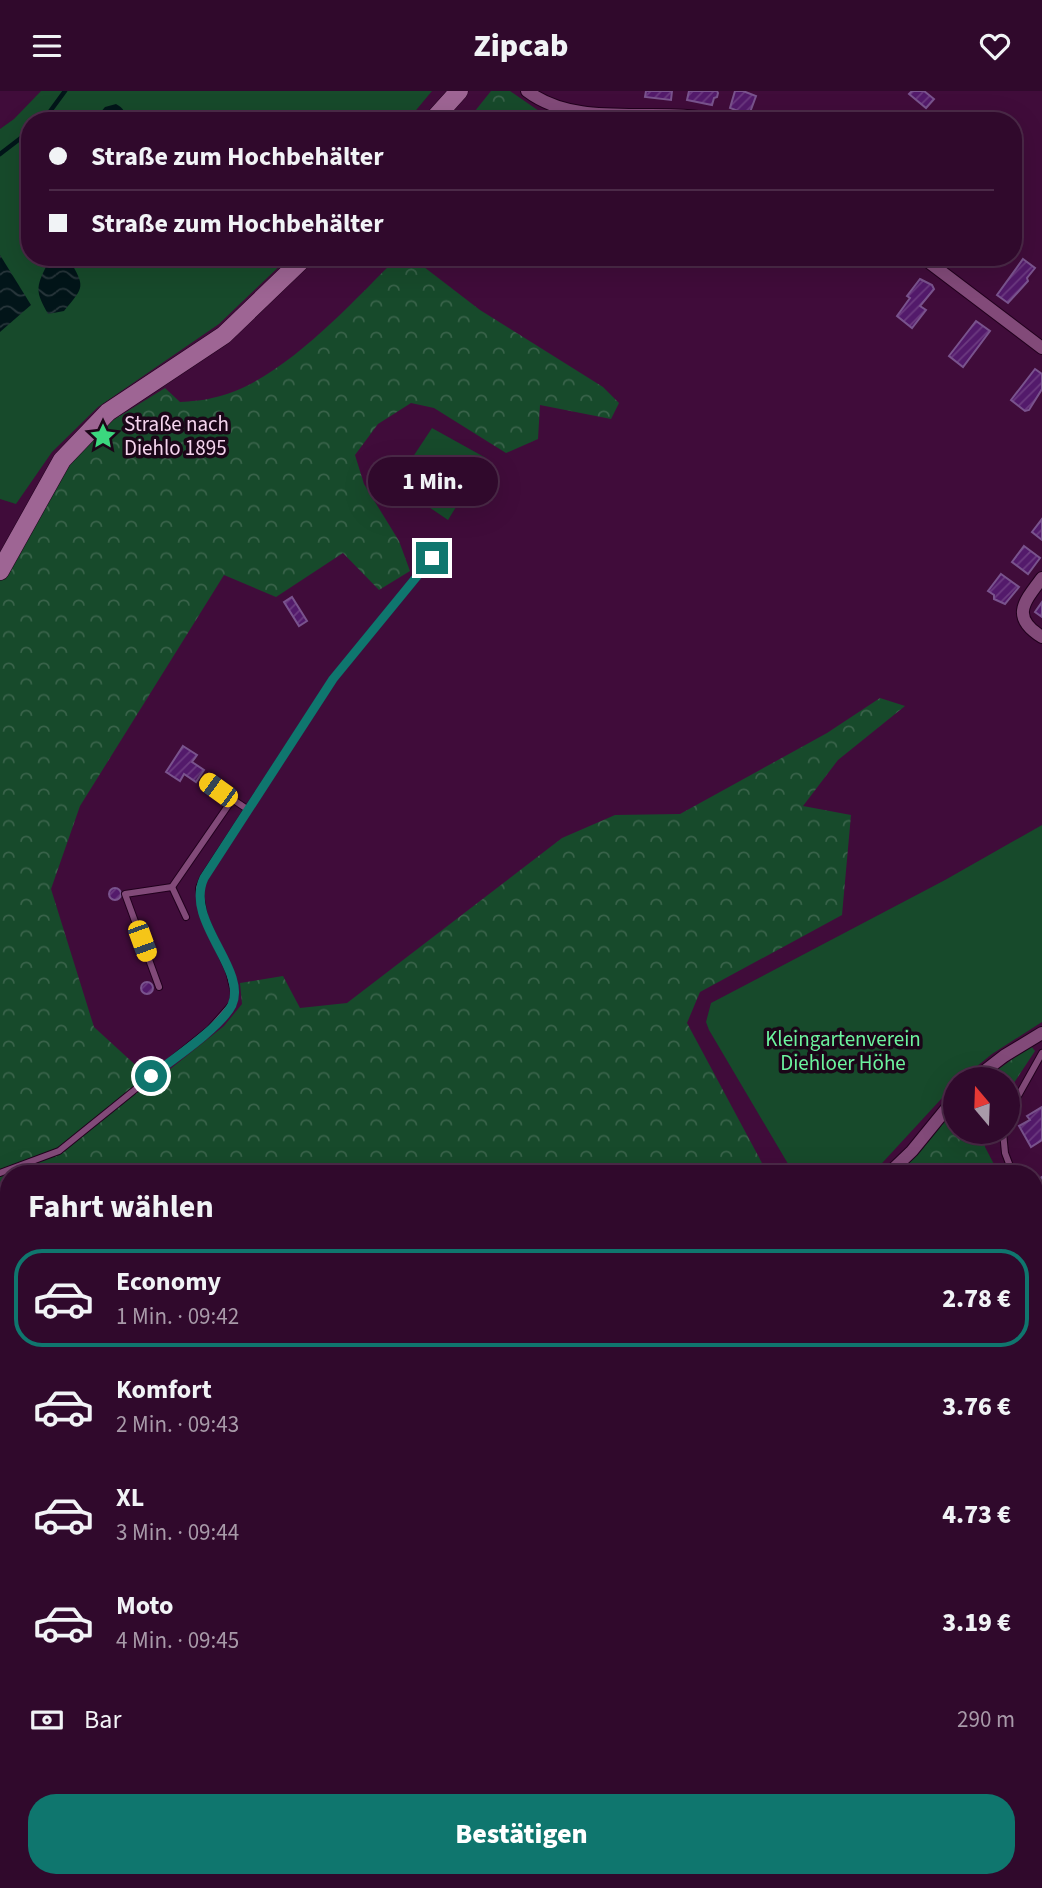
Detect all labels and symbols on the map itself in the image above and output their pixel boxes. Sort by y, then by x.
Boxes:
place label: Straße nach Diehlo 1895 [124,409,229,463]
place icon: Straße nach Diehlo 1895 [88,421,118,451]
callout: 1 Min. [367,456,497,505]
route end [416,542,448,574]
car [195,769,242,811]
car [125,918,160,964]
park label: Kleingartenverein Diehloer Höhe [765,1024,921,1078]
route start [135,1060,167,1092]
north arrow [943,1067,1020,1145]

